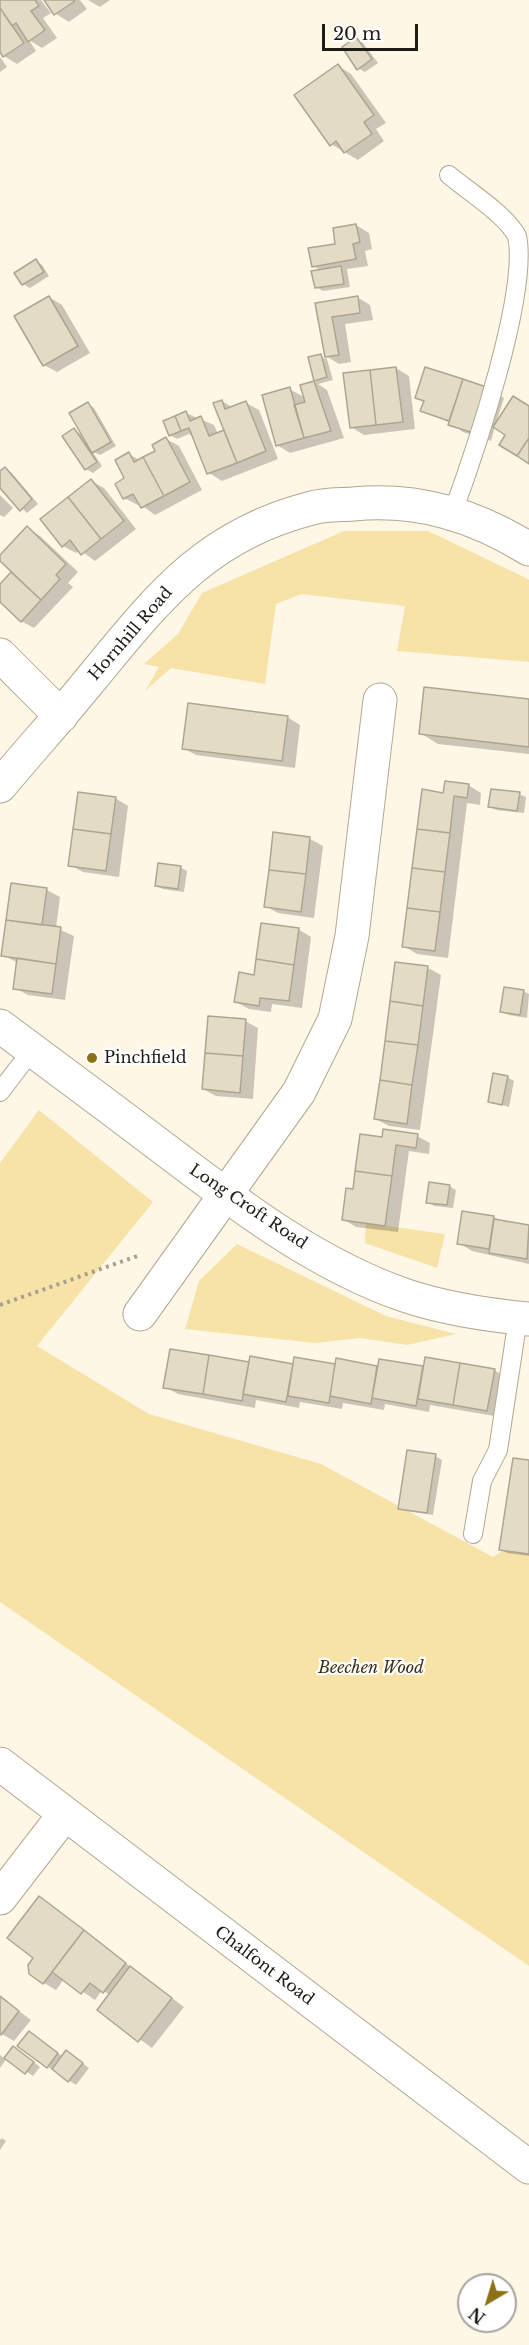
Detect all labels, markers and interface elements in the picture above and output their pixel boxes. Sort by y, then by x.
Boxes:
scale bar [325,12,421,50]
text: 20 m [333,23,381,45]
street label: Hornhill Road [85,583,177,685]
place label: Pinchfield [104,1048,187,1068]
marker: Pinchfield [85,1051,99,1065]
street label: Long Croft Road [185,1160,311,1254]
park label: Beechen Wood [318,1658,424,1678]
street label: Chalfont Road [211,1923,317,2009]
north arrow [457,2273,517,2333]
text: N [465,2303,489,2328]

